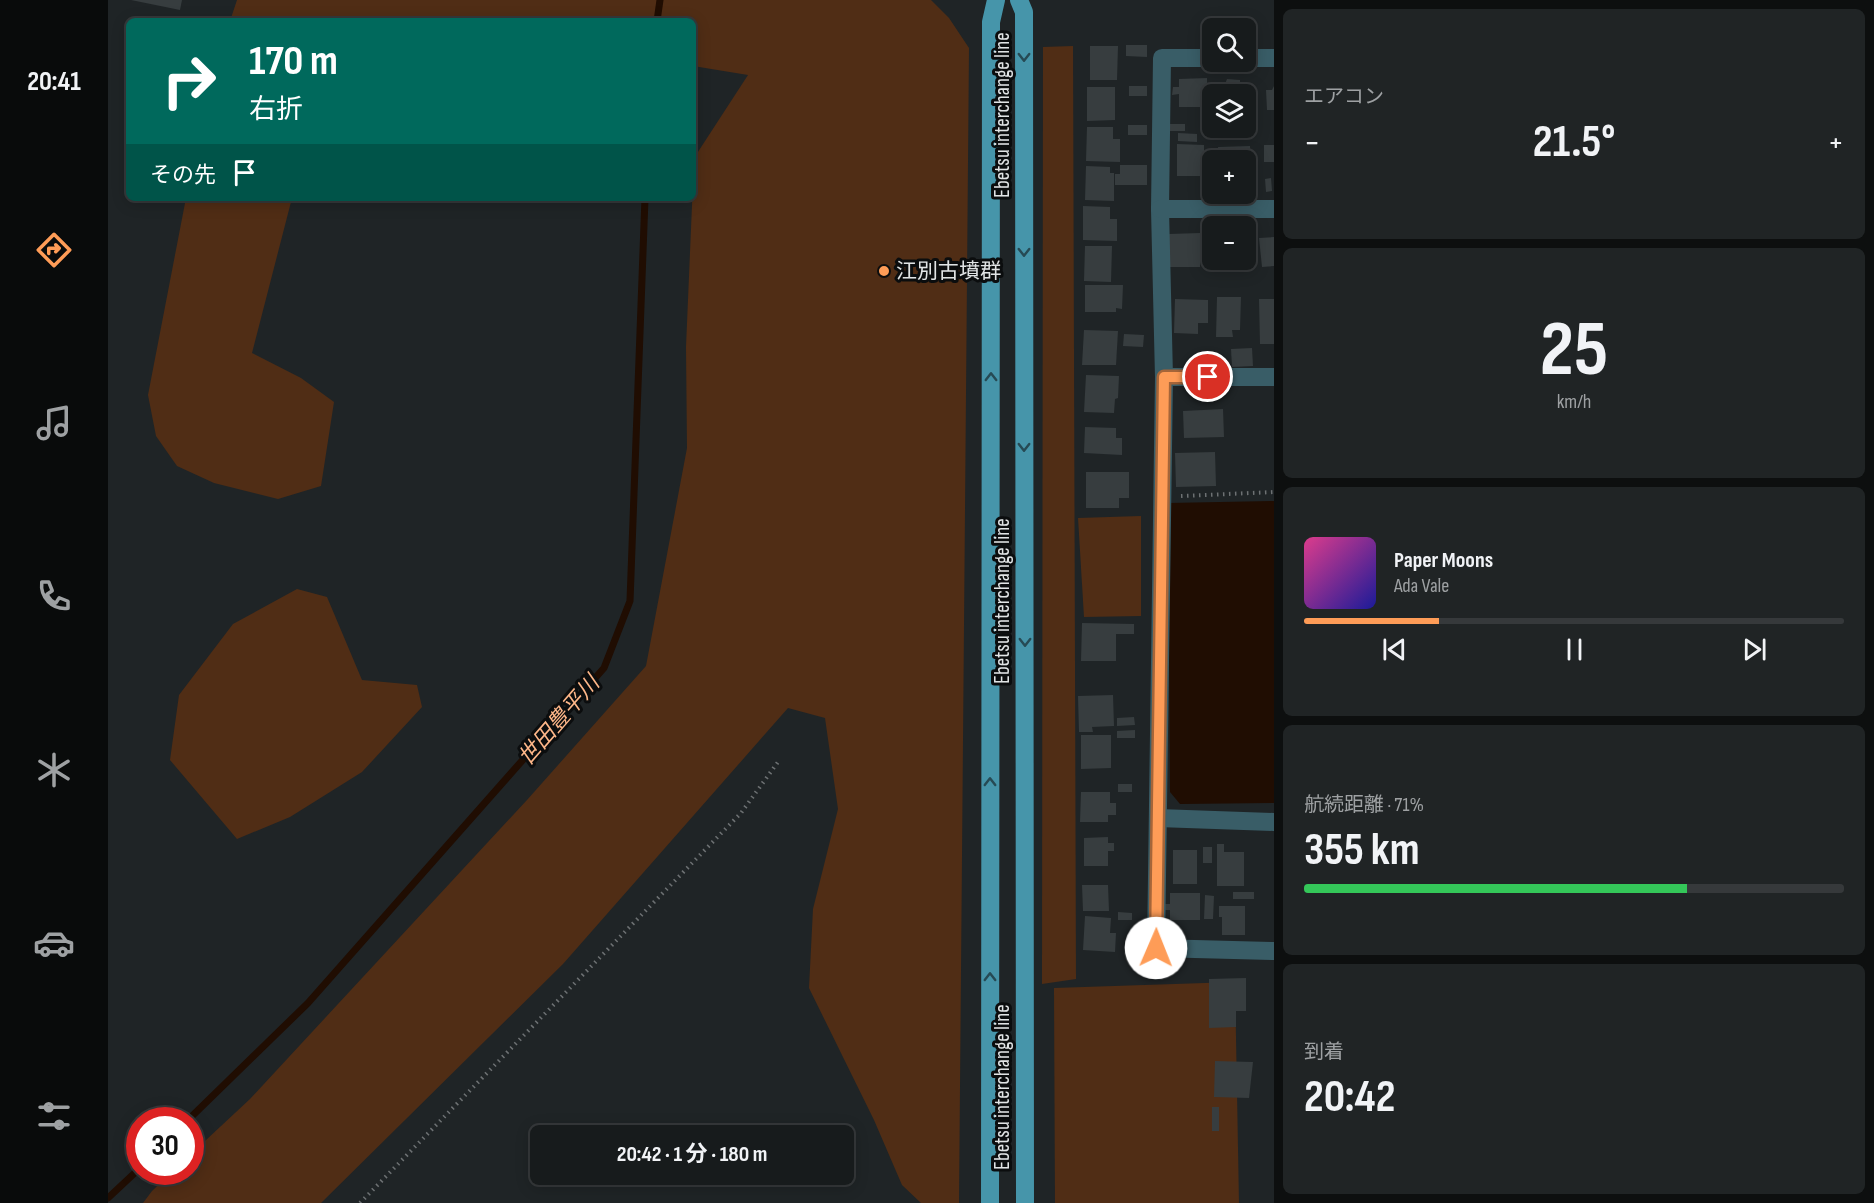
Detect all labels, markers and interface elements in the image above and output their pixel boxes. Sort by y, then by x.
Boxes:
map controls [1202,18,1256,270]
button: search [1202,18,1256,72]
street label: Ebetsu interchange line [990,32,1015,198]
text: 170 m [249,36,338,87]
icon: right [150,42,228,120]
one-way arrow [1018,53,1030,62]
text: 20:41 [27,66,81,98]
button: layers [1202,84,1256,138]
text: エアコン [1304,85,1384,109]
text: 右折 [249,94,303,126]
text: 21.5° [1533,115,1615,170]
text: − [1304,123,1320,163]
text: + [1828,123,1844,163]
button: + [1202,150,1256,204]
icon: arrive [228,156,261,189]
text: その先 [150,162,216,189]
button: − [1202,216,1256,270]
icon: directions [33,229,75,271]
one-way arrow [1018,248,1030,257]
place label: 江別古墳群 [896,259,1001,284]
marker: 江別古墳群 [877,264,891,278]
text: 25 [1540,304,1608,397]
pin [1182,351,1233,402]
icon: arrive [1191,360,1224,393]
one-way arrow [985,372,997,381]
text: km/h [1557,390,1591,414]
icon: music [33,402,75,444]
one-way arrow [1018,443,1030,452]
street label: Ebetsu interchange line [990,518,1015,684]
text: Paper Moons [1394,547,1493,574]
text: Ada Vale [1394,574,1449,598]
icon: phone [33,575,75,617]
icon: previous [1378,633,1411,666]
icon: pause [1558,633,1591,666]
icon: next [1738,633,1771,666]
one-way arrow [1019,638,1031,647]
water label: 世田豊平川 [513,669,607,771]
icon: climate [33,749,75,791]
one-way arrow [984,777,996,786]
text: 航続距離 · 71% [1304,793,1424,817]
text: 355 km [1304,823,1420,878]
position arrow [1124,916,1188,980]
icon: car [33,922,75,964]
one-way arrow [984,972,996,981]
street label: Ebetsu interchange line [990,1004,1015,1170]
text: 到着 [1304,1040,1344,1064]
text: 20:42 [1304,1070,1395,1125]
icon: filters [33,1095,75,1137]
speed limit sign: 30 [126,1107,204,1185]
text: 20:42 · 1 分 · 180 m [617,1141,767,1168]

